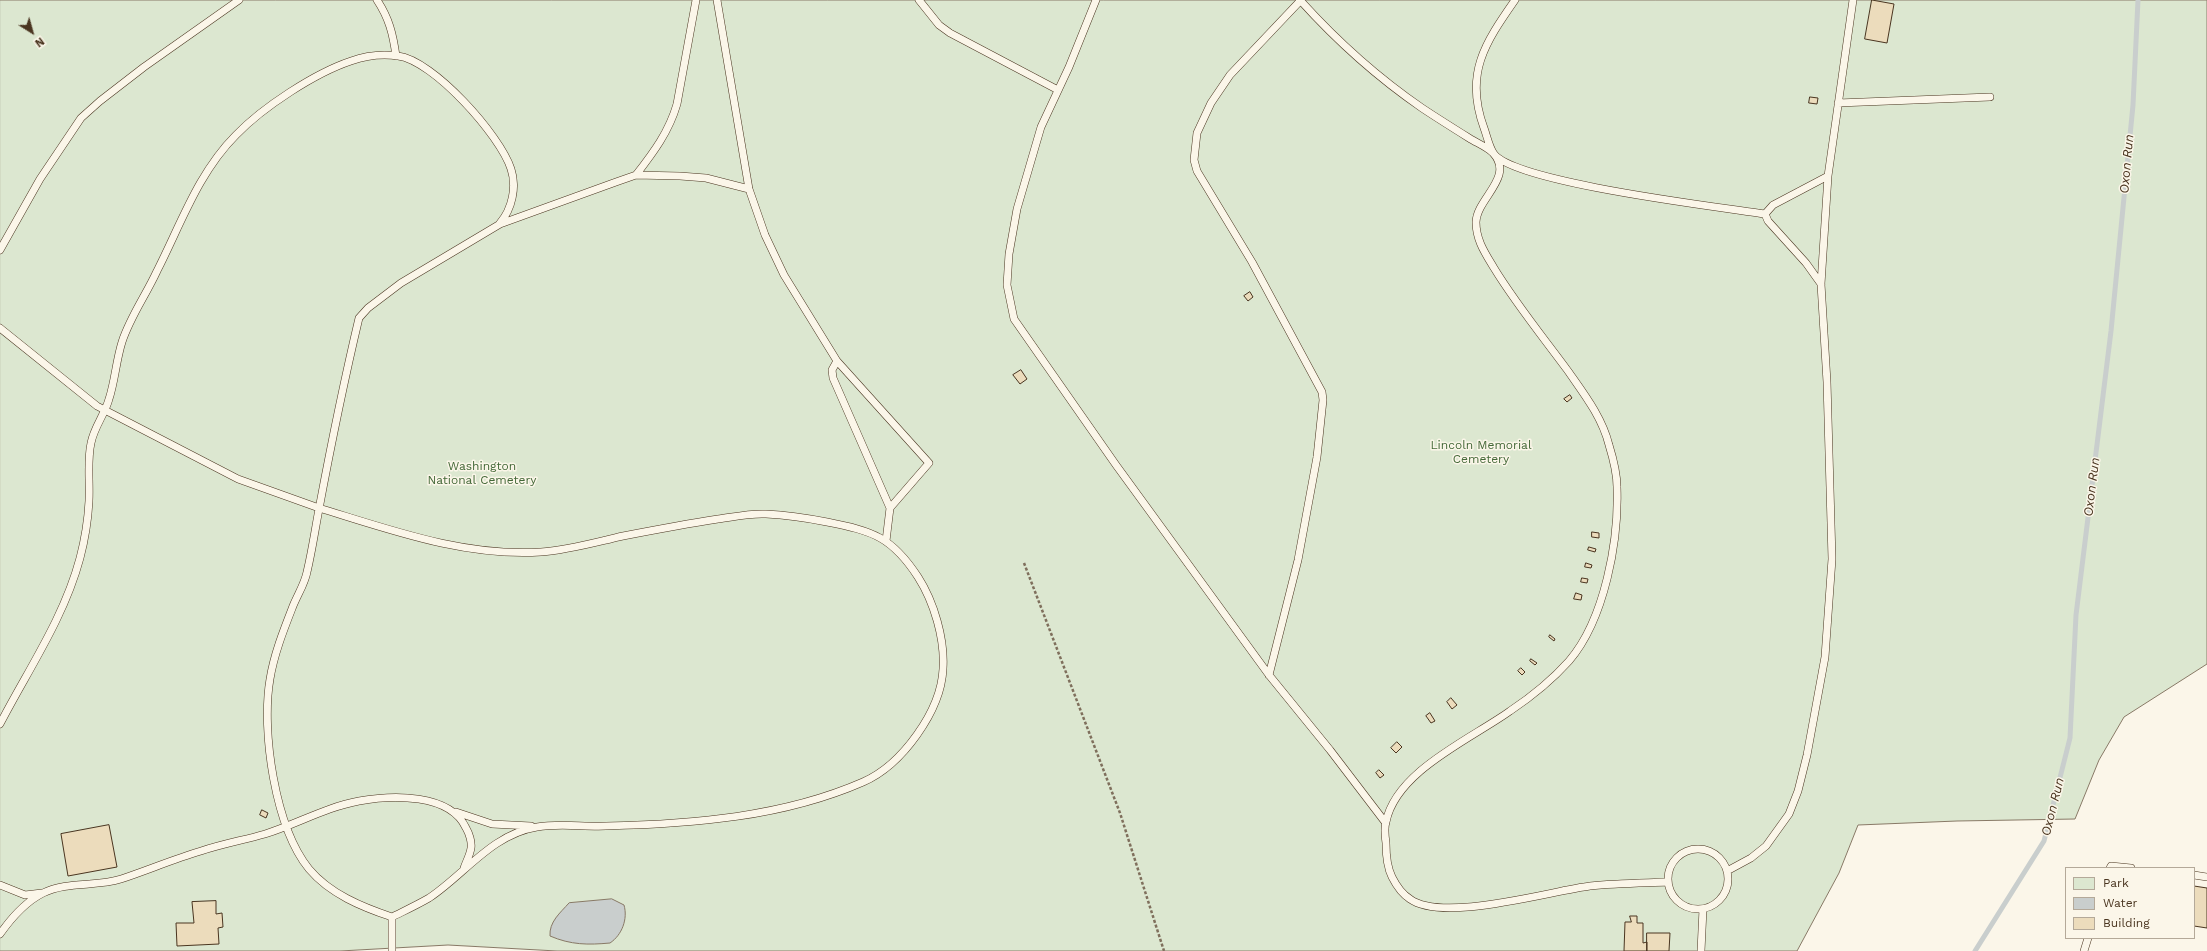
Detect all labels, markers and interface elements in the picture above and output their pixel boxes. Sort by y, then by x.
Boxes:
north arrow [12,12,52,52]
text: N [32,34,47,50]
water label: Oxon Run [2117,134,2137,194]
park label: Lincoln Memorial Cemetery [1430,438,1532,466]
water label: Oxon Run [2081,457,2103,517]
park label: Washington National Cemetery [427,459,537,487]
water label: Oxon Run [2038,776,2068,838]
legend [2065,867,2195,939]
text: Park [2103,876,2129,890]
text: Water [2103,896,2137,910]
text: Building [2103,916,2150,930]

